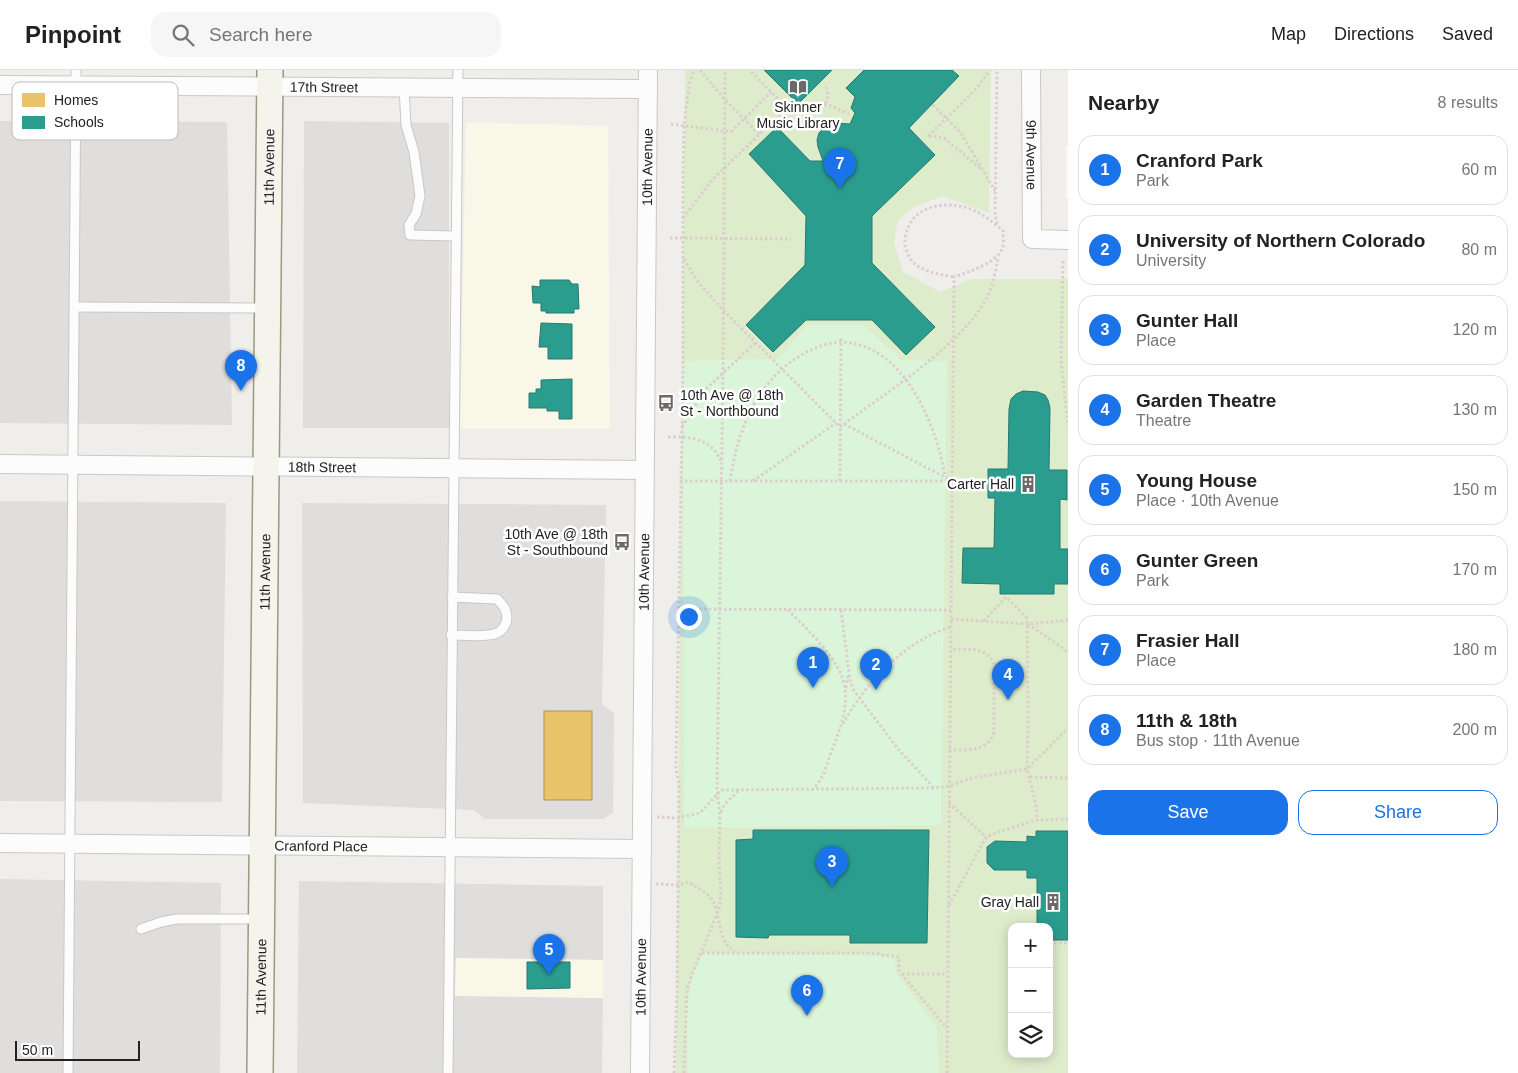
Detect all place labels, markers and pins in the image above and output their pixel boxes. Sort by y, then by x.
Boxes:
library icon: Skinner Music Library [788,77,808,97]
place label: Skinner Music Library [756,99,840,131]
pin: 7 [824,148,856,189]
pin: 8 [225,350,257,391]
place label: 10th Ave @ 18th St - Northbound [680,387,783,419]
bus stop icon: 10th Ave @ 18th St - Northbound [656,393,676,413]
building icon: Carter Hall [1018,474,1038,494]
place label: Carter Hall [947,476,1014,492]
place label: 10th Ave @ 18th St - Southbound [505,526,608,558]
bus stop icon: 10th Ave @ 18th St - Southbound [612,532,632,552]
pin: 1 [797,647,829,688]
pin: 2 [860,649,892,690]
pin: 4 [992,659,1024,700]
pin: 3 [816,846,848,887]
building icon: Gray Hall [1043,892,1063,912]
place label: Gray Hall [981,894,1039,910]
pin: 5 [533,934,565,975]
pin: 6 [791,975,823,1016]

